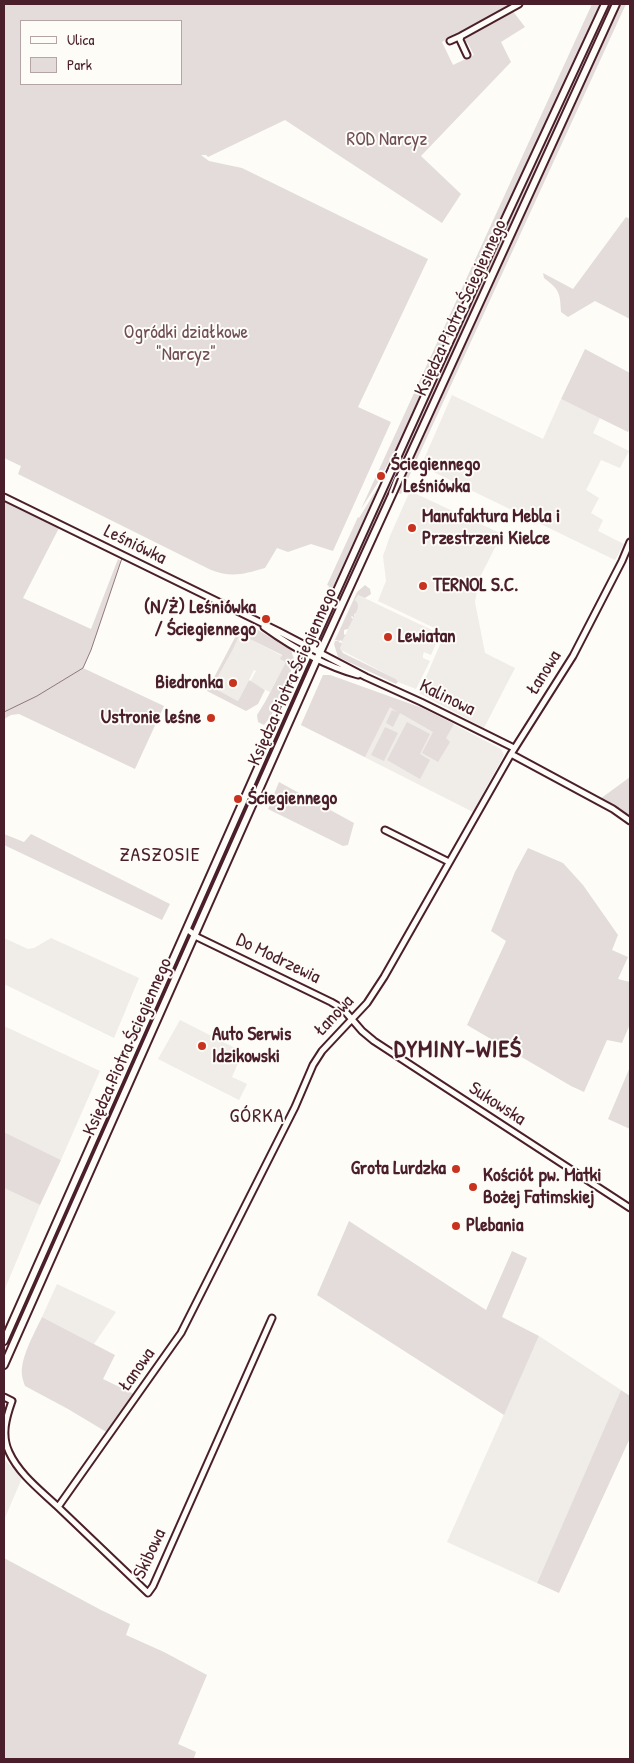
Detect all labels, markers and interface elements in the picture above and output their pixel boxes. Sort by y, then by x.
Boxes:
legend [20,20,182,85]
text: Ulica [67,29,94,50]
text: Park [67,54,92,75]
park label: ROD Narcyz [347,129,427,151]
street label: Księdza Piotra Ściegiennego [410,216,512,400]
park label: Ogródki działkowe "Narcyz" [124,322,248,366]
place label: Ściegiennego / Leśniówka [391,454,480,498]
marker: Ściegiennego / Leśniówka [375,470,387,482]
place label: Manufaktura Mebla i Przestrzeni Kielce [422,506,560,550]
street label: Leśniówka [100,520,170,570]
marker: Manufaktura Mebla i Przestrzeni Kielce [406,522,418,534]
place label: TERNOL S.C. [433,575,518,597]
marker: TERNOL S.C. [417,580,429,592]
street label: Księdza Piotra Ściegiennego [244,585,342,769]
place label: (N/Ż) Leśniówka / Ściegiennego [144,597,256,641]
marker: (N/Ż) Leśniówka / Ściegiennego [260,613,272,625]
place label: Lewiatan [398,626,456,648]
marker: Lewiatan [382,631,394,643]
street label: Łanowa [521,646,567,700]
place label: Biedronka [155,672,223,694]
street label: Kalinowa [415,675,479,721]
marker: Biedronka [227,677,239,689]
place label: Ustronie leśne [101,707,201,729]
marker: Ustronie leśne [205,712,217,724]
place label: Ściegiennego [248,788,337,810]
marker: Ściegiennego [232,793,244,805]
district label: ZASZOSIE [118,844,202,868]
street label: Do Modrzewia [232,929,324,989]
street label: Księdza Piotra Ściegiennego [79,955,177,1139]
street label: Łanowa [309,990,359,1042]
place label: Auto Serwis Idzikowski [212,1024,291,1068]
district label: DYMINY-WIEŚ [393,1037,523,1065]
marker: Auto Serwis Idzikowski [196,1040,208,1052]
street label: Sukowska [464,1077,530,1131]
district label: GÓRKA [229,1105,285,1129]
place label: Grota Lurdzka [351,1158,446,1180]
marker: Grota Lurdzka [450,1163,462,1175]
place label: Kościół pw. Matki Bożej Fatimskiej [483,1165,602,1209]
marker: Kościół pw. Matki Bożej Fatimskiej [467,1181,479,1193]
place label: Plebania [466,1215,523,1237]
marker: Plebania [450,1220,462,1232]
street label: Łanowa [114,1344,160,1396]
street label: Skibowa [129,1525,171,1583]

